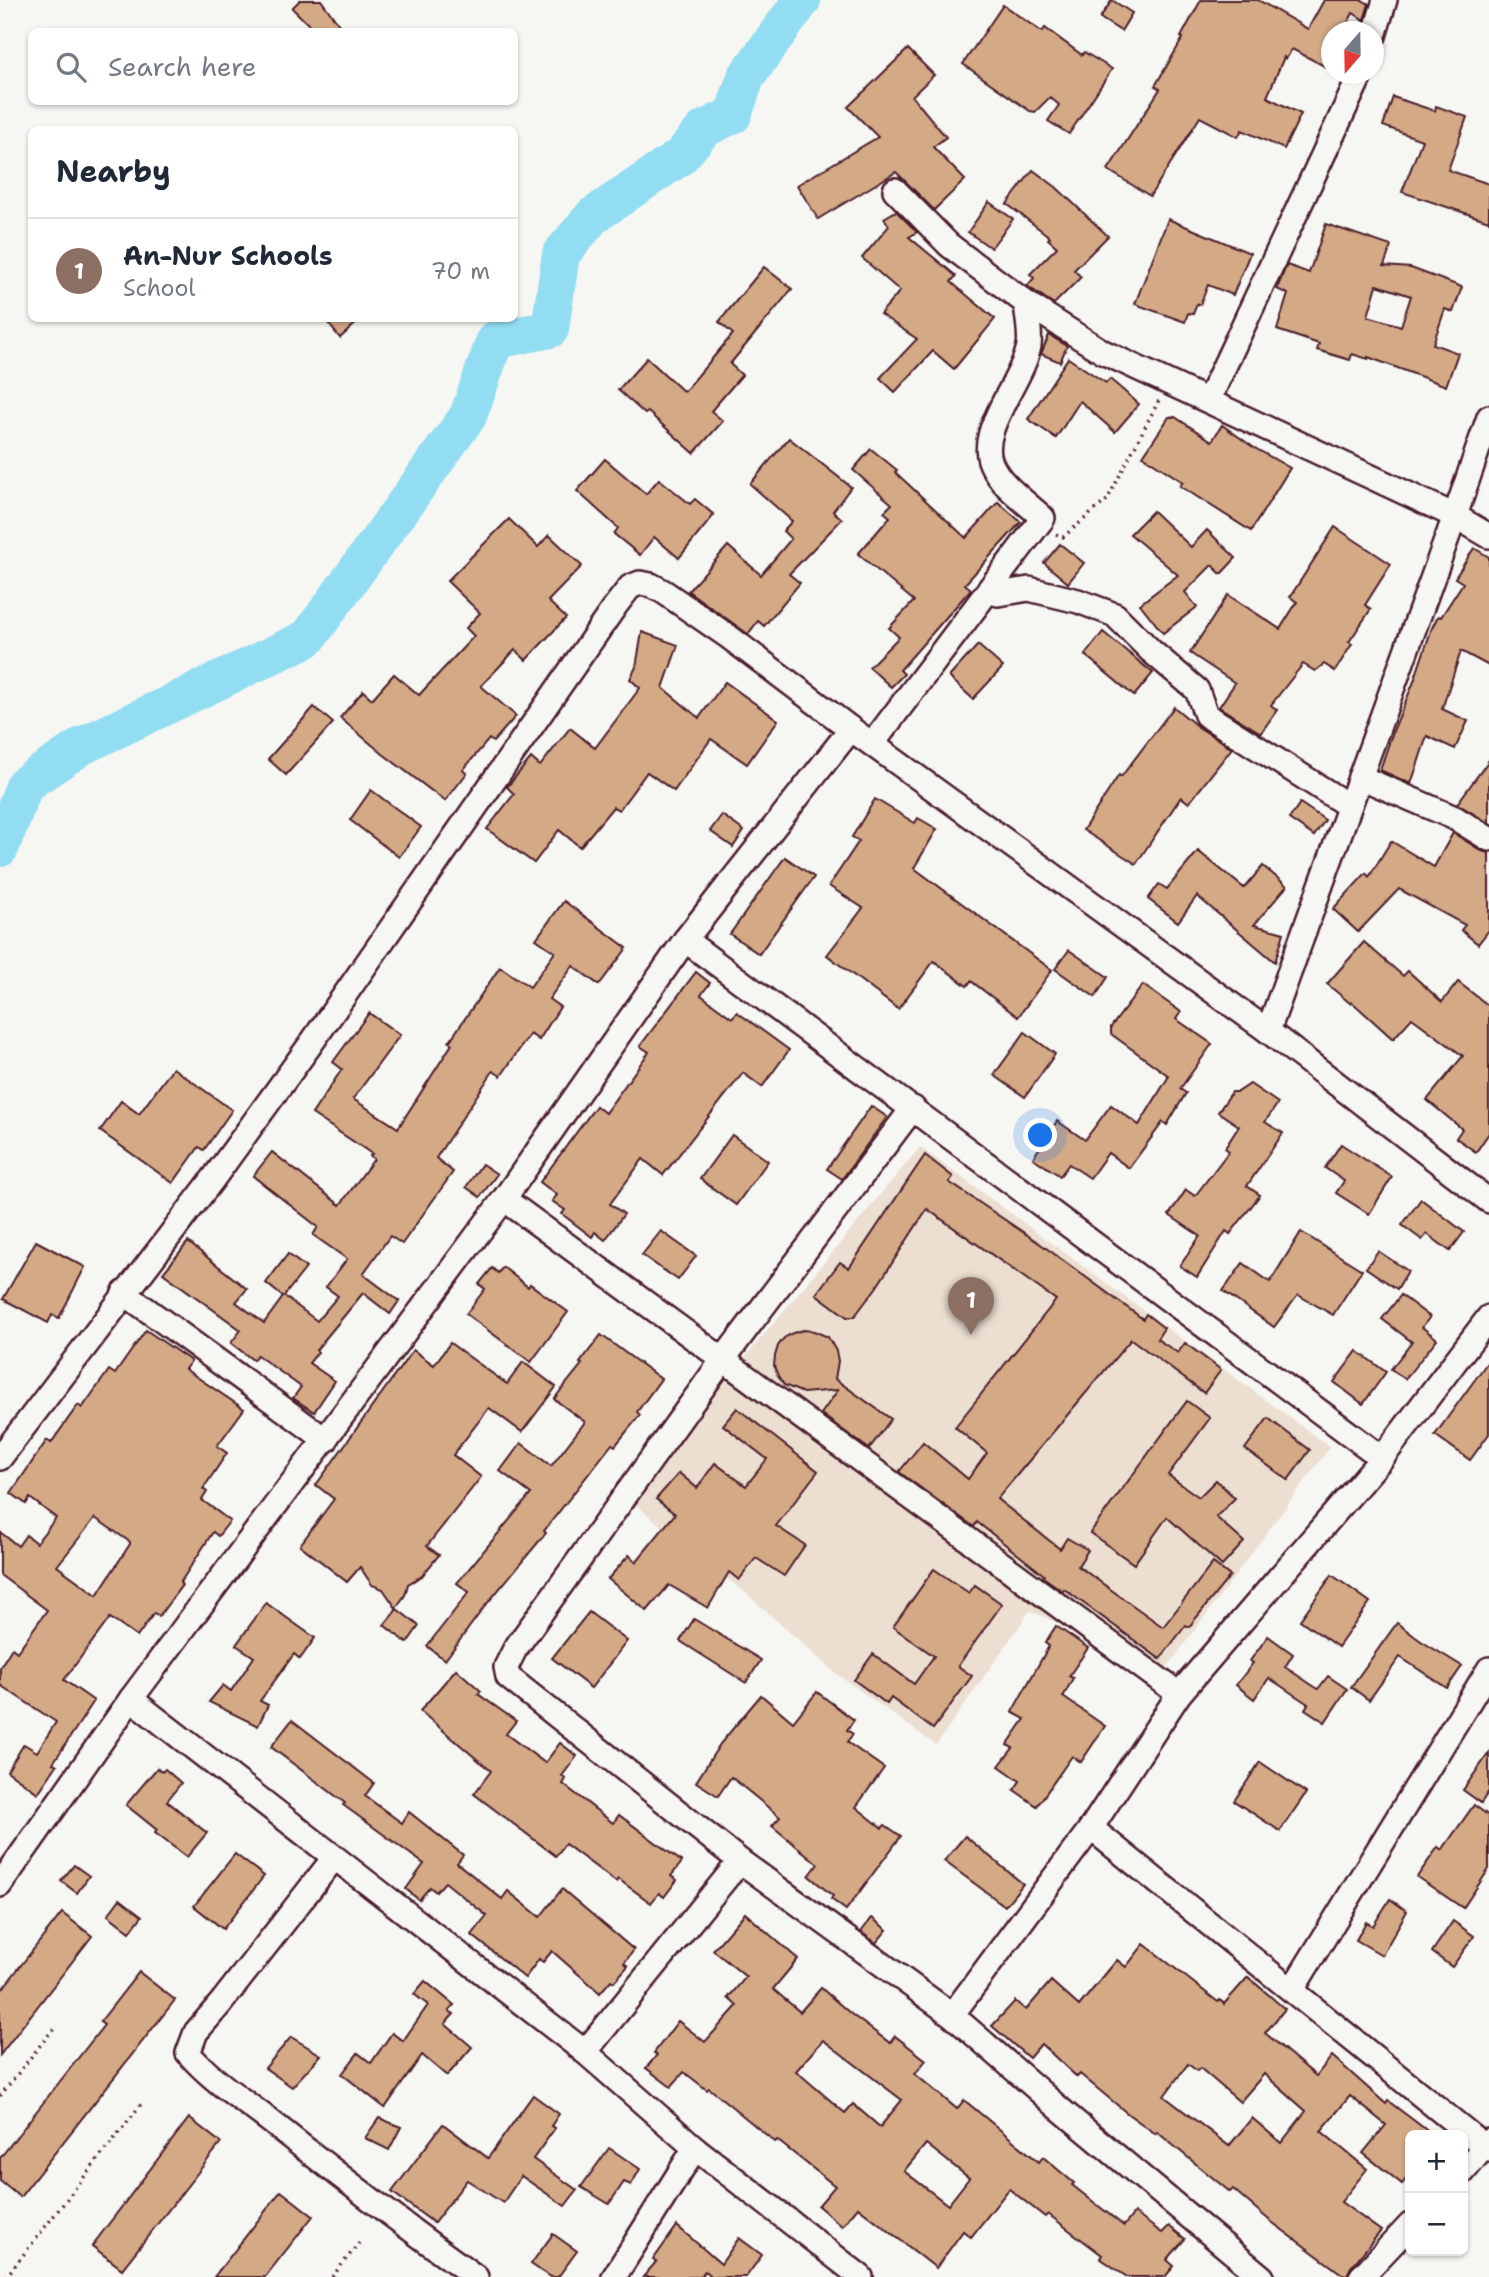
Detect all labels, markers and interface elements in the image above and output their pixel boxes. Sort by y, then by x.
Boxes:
north arrow [1321,21,1384,84]
search box [28,28,518,105]
icon: search [52,48,90,86]
text: Search here [108,49,257,84]
text: Nearby [56,151,171,192]
text: An-Nur Schools [123,238,333,273]
text: 1 [74,256,84,286]
text: 70 m [431,256,490,286]
text: School [123,273,195,303]
your location [1023,1118,1057,1152]
pin: 1 [948,1277,994,1335]
map controls [1405,2130,1468,2256]
button: + [1405,2130,1468,2193]
button: − [1405,2193,1468,2256]

